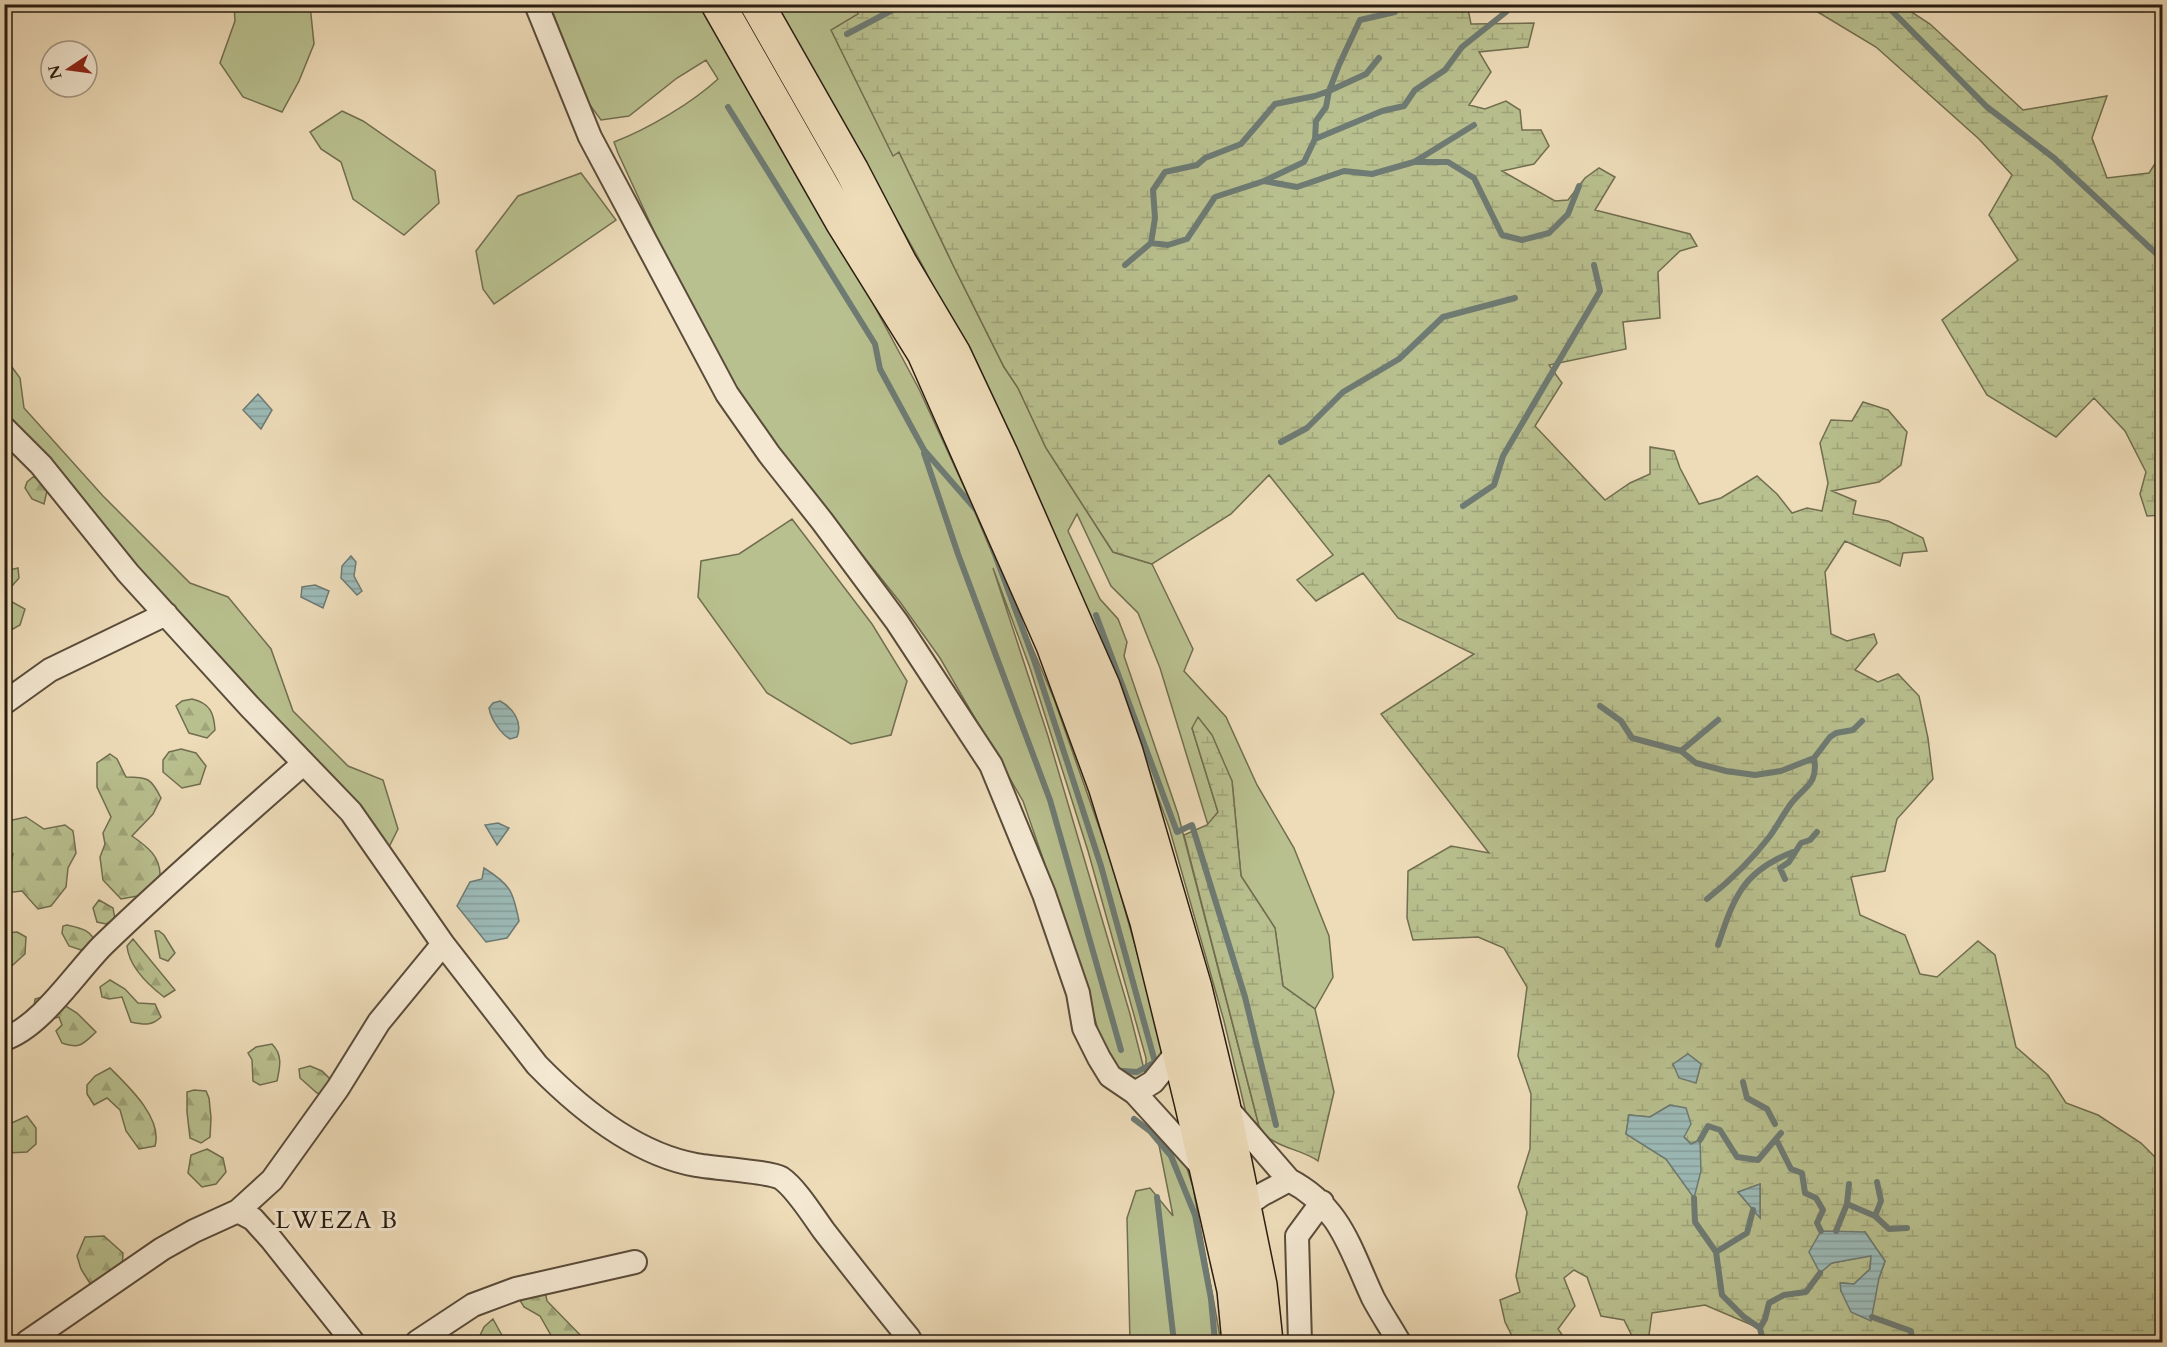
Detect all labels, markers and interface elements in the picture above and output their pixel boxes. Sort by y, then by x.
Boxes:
north arrow [39,39,99,99]
text: N [43,63,68,81]
district label: LWEZA B [275,1204,399,1237]

